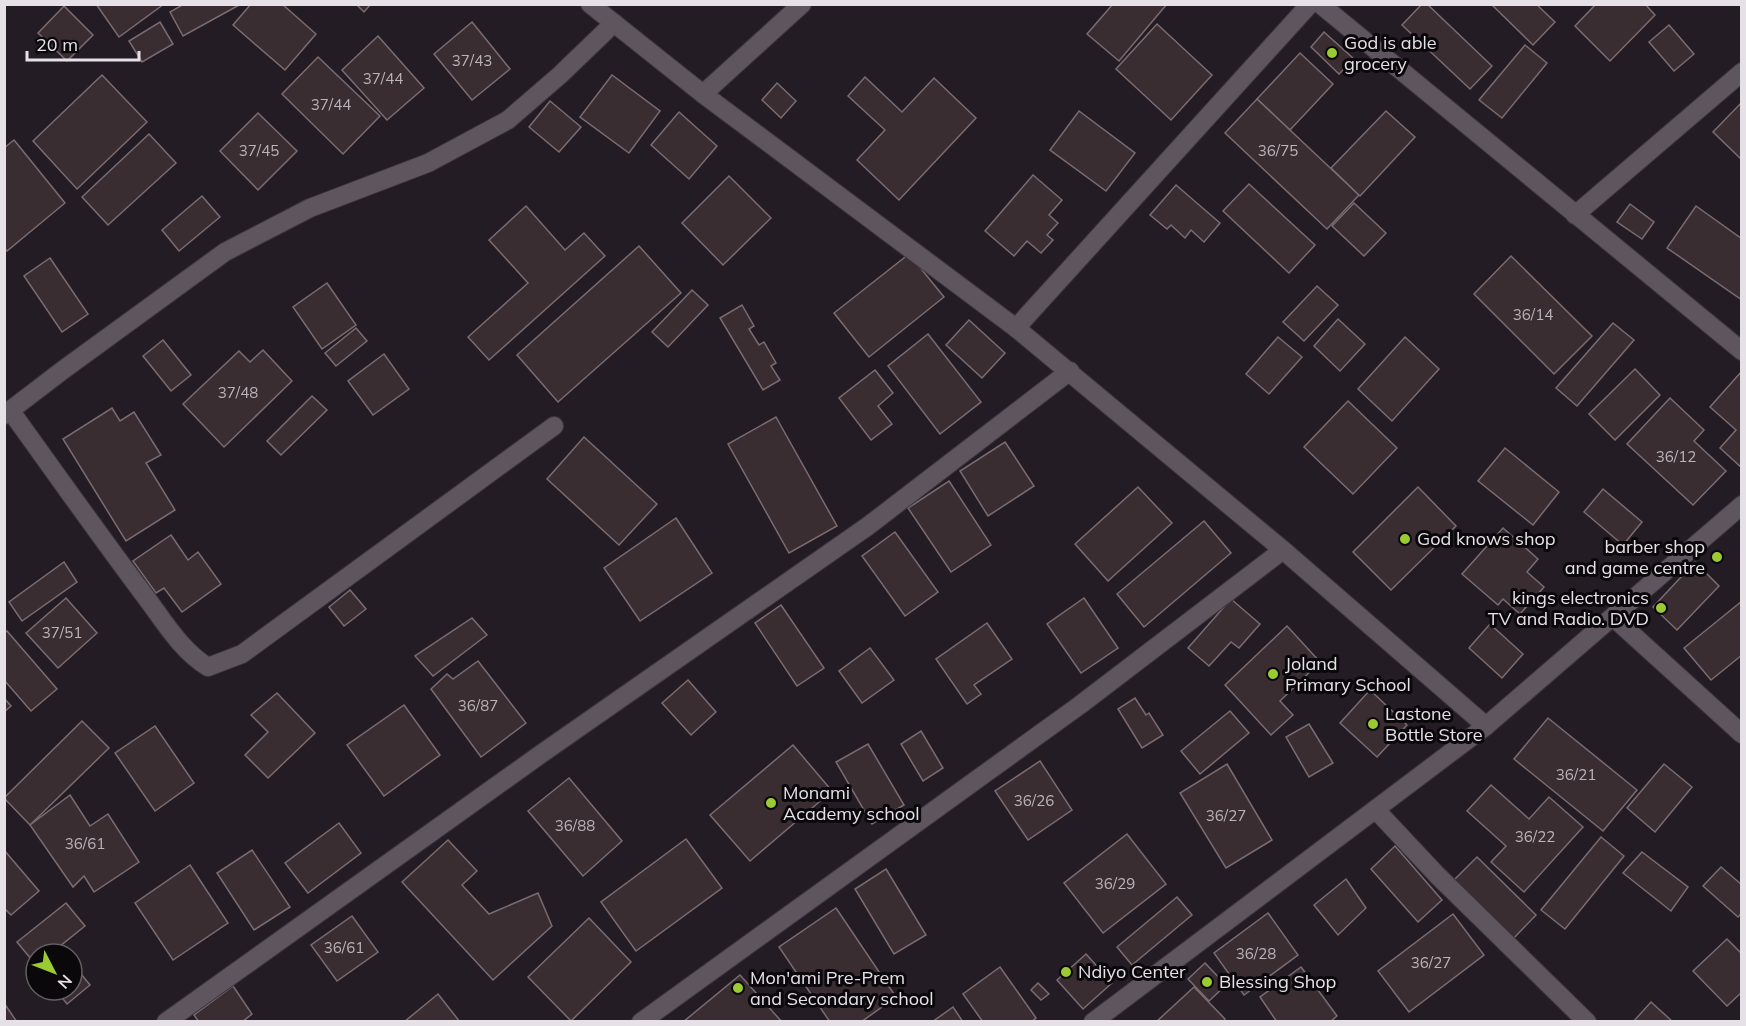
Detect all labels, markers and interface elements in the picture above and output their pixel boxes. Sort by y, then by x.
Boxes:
scale bar [27,24,140,62]
place label: God is able grocery [1344,31,1437,75]
text: 20 m [36,33,78,56]
marker: God is able grocery [1325,46,1339,60]
house number: 37/43 [452,51,492,70]
house number: 37/44 [363,69,403,88]
house number: 37/44 [311,95,351,114]
house number: 37/45 [239,141,279,160]
house number: 36/75 [1258,141,1298,160]
house number: 36/14 [1513,305,1553,324]
house number: 37/48 [218,383,258,402]
house number: 36/12 [1656,447,1696,466]
place label: God knows shop [1417,527,1556,550]
marker: God knows shop [1398,532,1412,546]
place label: barber shop and game centre [1565,535,1705,579]
marker: barber shop and game centre [1710,550,1724,564]
place label: kings electronics TV and Radio. DVD [1488,586,1649,630]
marker: kings electronics TV and Radio. DVD [1654,601,1668,615]
house number: 37/51 [42,623,82,642]
place label: Joland Primary School [1285,652,1411,696]
marker: Joland Primary School [1266,667,1280,681]
house number: 36/87 [458,696,498,715]
place label: Lastone Bottle Store [1385,702,1482,746]
marker: Lastone Bottle Store [1366,717,1380,731]
house number: 36/21 [1556,765,1596,784]
place label: Monami Academy school [783,781,920,825]
house number: 36/26 [1014,791,1054,810]
marker: Monami Academy school [764,796,778,810]
house number: 36/27 [1206,806,1246,825]
house number: 36/88 [555,816,595,835]
house number: 36/22 [1515,827,1555,846]
house number: 36/61 [65,834,105,853]
house number: 36/29 [1095,874,1135,893]
house number: 36/61 [324,938,364,957]
north arrow [24,942,84,1002]
house number: 36/28 [1236,944,1276,963]
house number: 36/27 [1411,953,1451,972]
place label: Ndiyo Center [1078,960,1186,983]
marker: Ndiyo Center [1059,965,1073,979]
place label: Mon'ami Pre-Prem and Secondary school [750,966,934,1010]
place label: Blessing Shop [1219,970,1336,993]
text: N [54,971,77,993]
marker: Blessing Shop [1200,975,1214,989]
marker: Mon'ami Pre-Prem and Secondary school [731,981,745,995]

